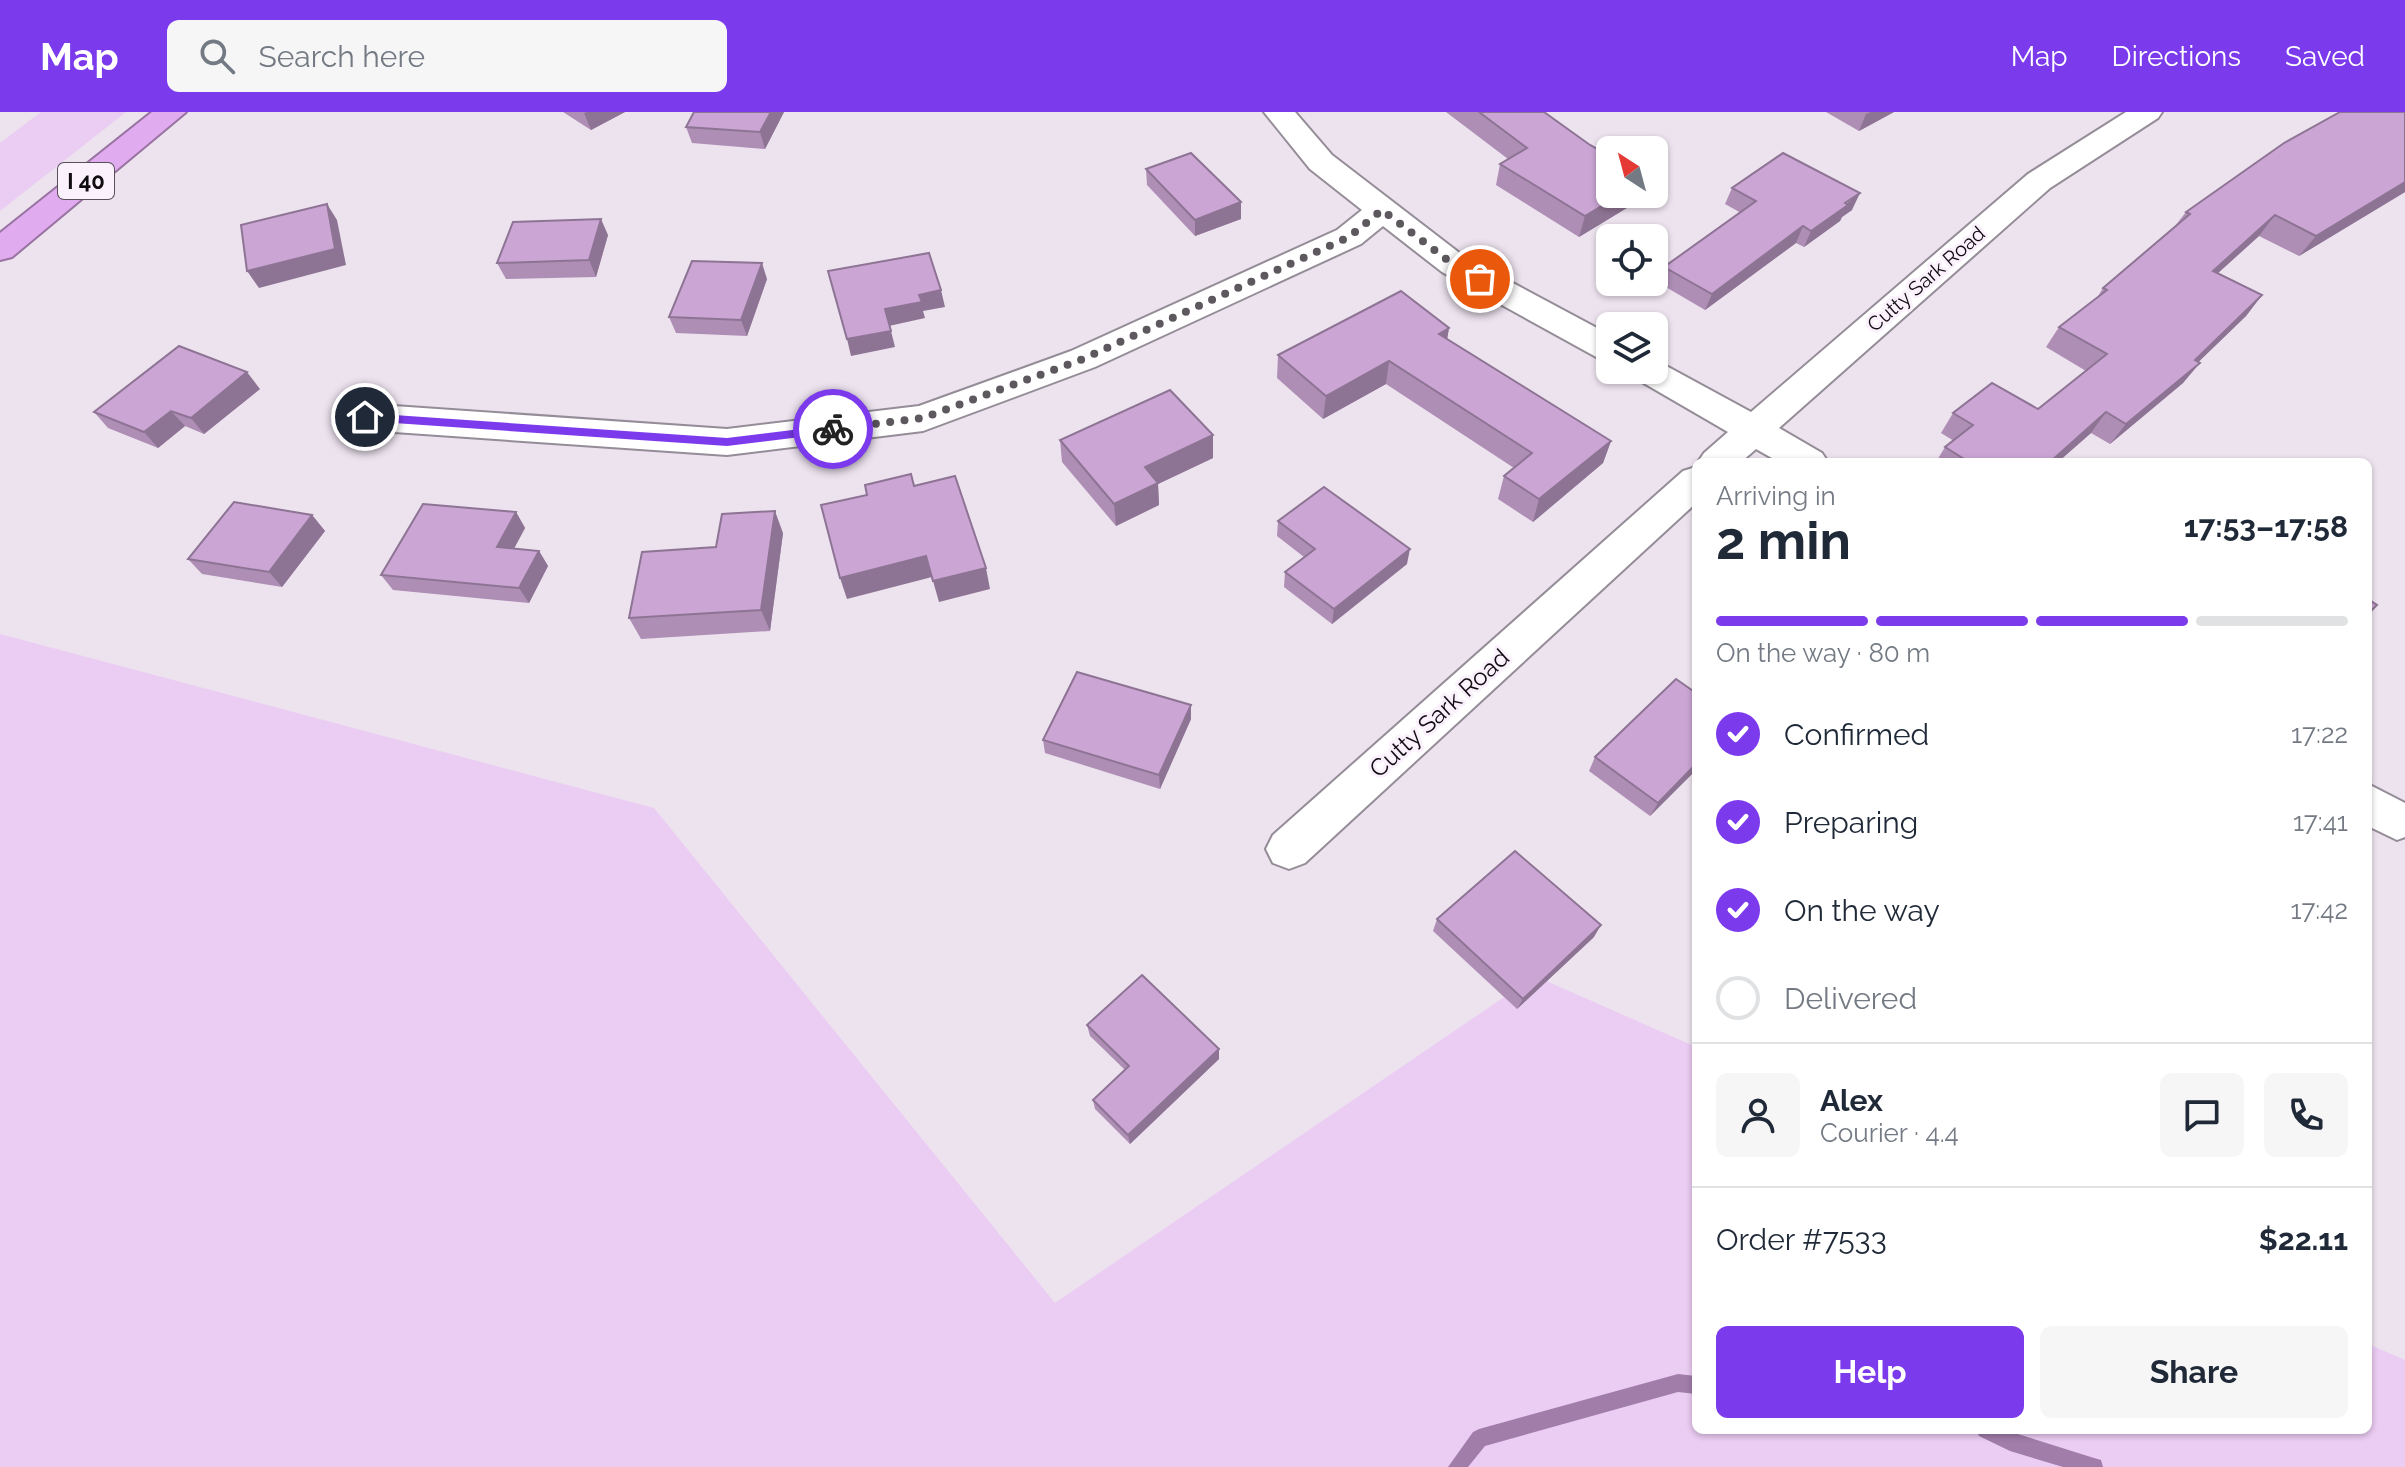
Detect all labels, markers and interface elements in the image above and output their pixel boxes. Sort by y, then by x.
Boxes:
search box [167,20,727,92]
text: Map [40,34,119,79]
icon: search [195,34,239,78]
text: Search here [259,39,425,74]
text: Map [2011,40,2068,73]
text: Directions [2112,40,2241,73]
text: Saved [2285,40,2365,73]
north arrow [1596,136,1668,208]
map controls [1596,136,1668,384]
road number: I 40 [58,163,114,199]
street label: Cutty Sark Road [1862,221,1990,337]
button: locate [1596,224,1668,296]
pin [1446,245,1514,313]
icon: bag [1458,257,1502,301]
button: layers [1596,312,1668,384]
pin [331,383,399,451]
courier [793,389,873,469]
icon: home [343,395,387,439]
icon: bike [811,407,855,451]
text: Arriving in [1716,481,1836,511]
text: 17:53–17:58 [2184,509,2348,544]
text: 2 min [1716,510,1851,571]
text: On the way · 80 m [1716,638,1930,668]
street label: Cutty Sark Road [1363,643,1515,783]
icon: check [1716,712,1760,756]
text: Confirmed [1784,717,1929,752]
text: 17:22 [2291,719,2348,749]
icon: check [1716,800,1760,844]
text: Preparing [1784,805,1918,840]
text: 17:41 [2293,807,2348,837]
icon: check [1716,888,1760,932]
text: On the way [1784,893,1940,928]
text: 17:42 [2290,895,2348,925]
text: Delivered [1784,981,1917,1016]
button: person [1716,1073,1800,1157]
button: chat [2160,1073,2244,1157]
button: phone [2264,1073,2348,1157]
text: Alex [1820,1083,1883,1118]
text: Courier · 4.4 [1820,1118,1959,1148]
text: Order #7533 [1716,1222,1887,1257]
text: $22.11 [2259,1222,2348,1257]
button: Help [1716,1326,2024,1418]
button: Share [2040,1326,2348,1418]

